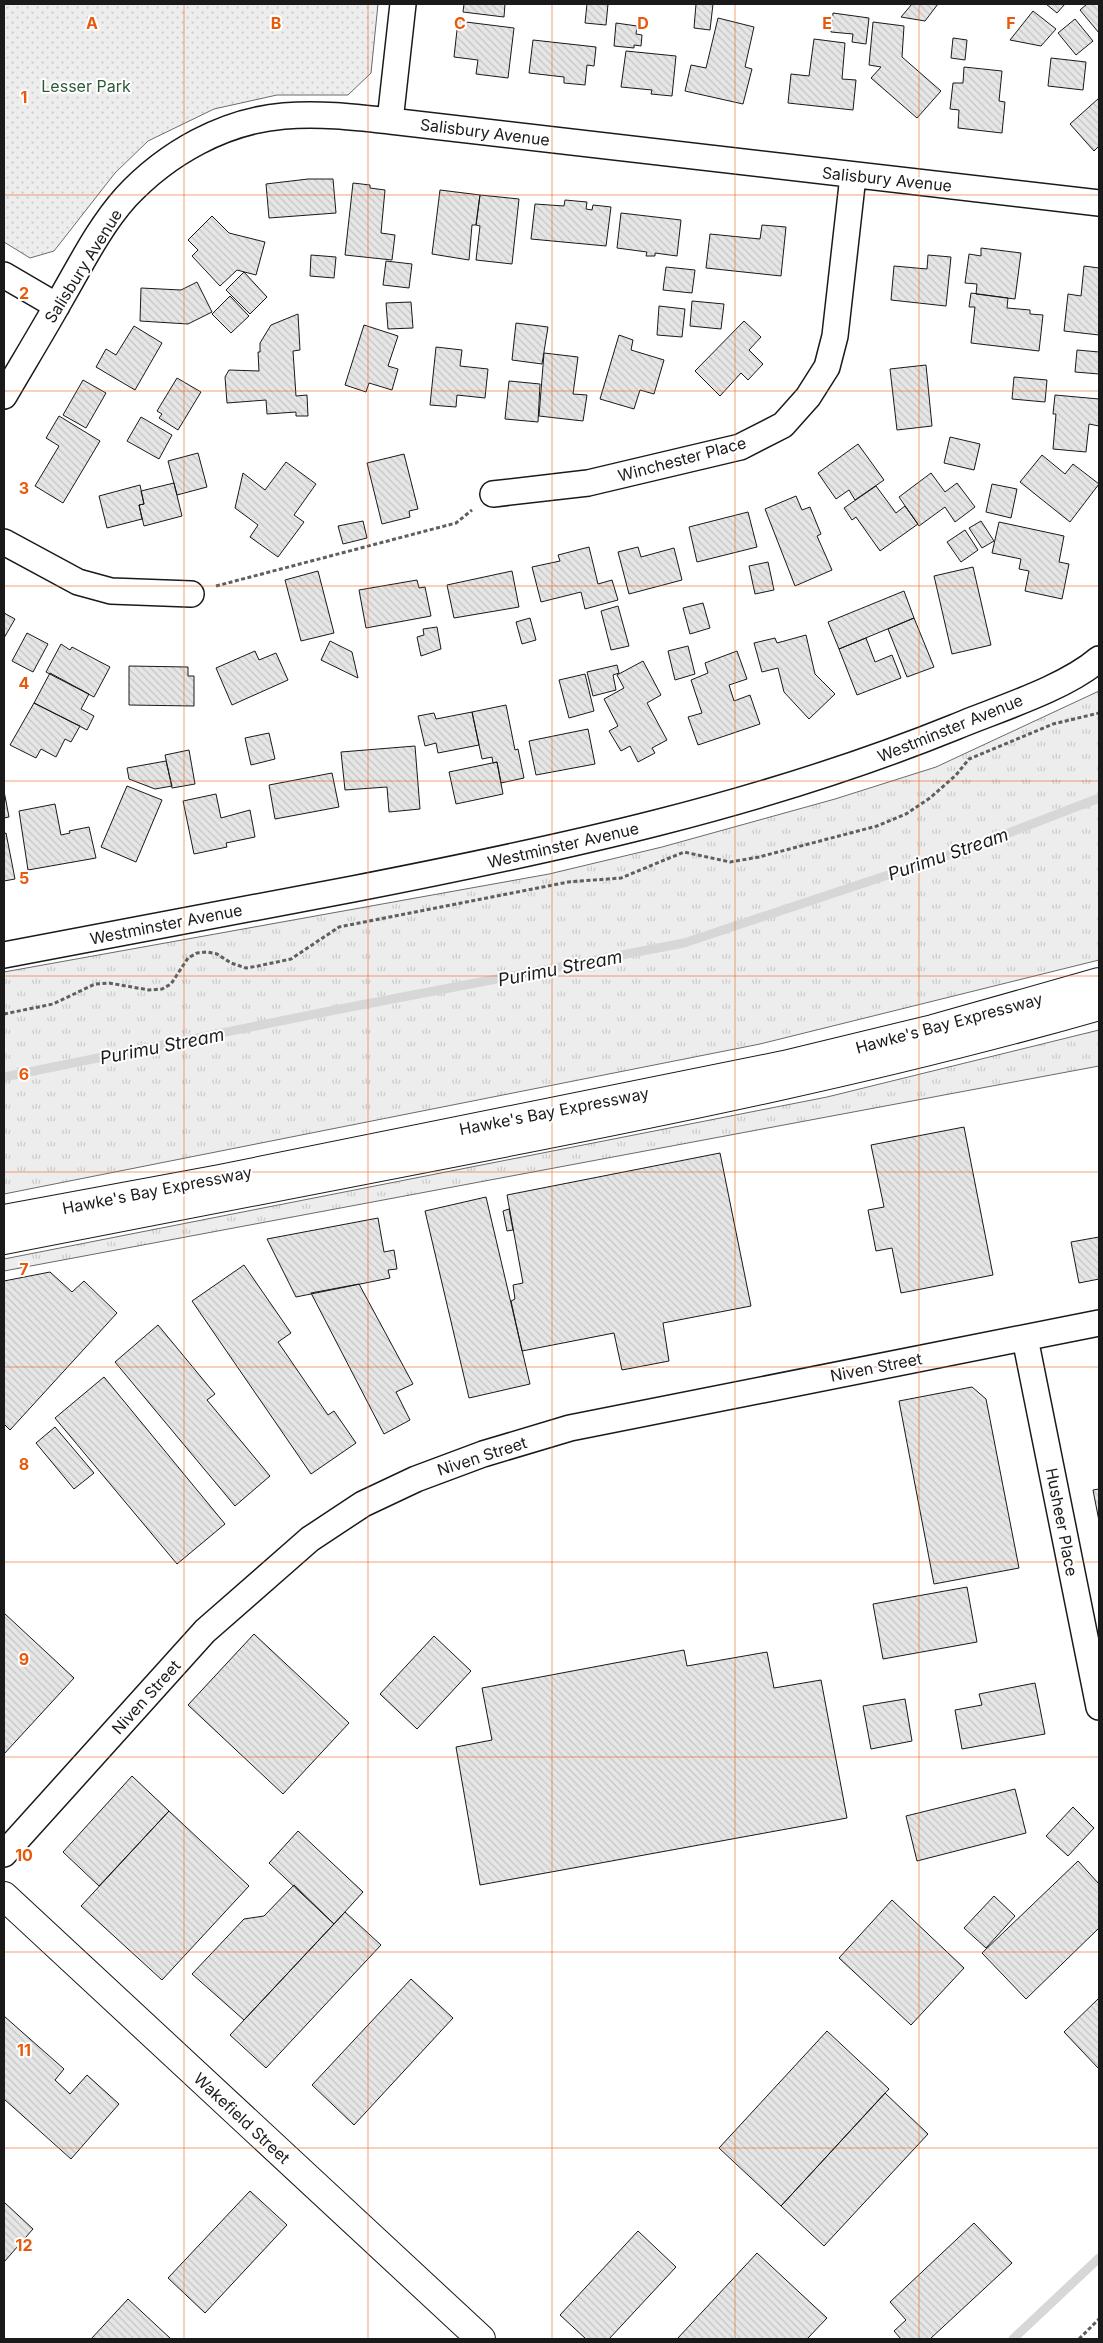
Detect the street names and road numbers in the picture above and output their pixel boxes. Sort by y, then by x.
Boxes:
street label: Salisbury Avenue [419,114,551,150]
street label: Salisbury Avenue [821,162,953,196]
street label: Salisbury Avenue [40,205,126,327]
street label: Winchester Place [616,432,748,486]
street label: Westminster Avenue [874,690,1026,766]
street label: Westminster Avenue [485,818,641,872]
street label: Westminster Avenue [88,899,244,949]
street label: Hawke's Bay Expressway [853,988,1045,1058]
street label: Hawke's Bay Expressway [457,1083,651,1139]
street label: Hawke's Bay Expressway [60,1162,254,1218]
street label: Niven Street [828,1348,924,1386]
street label: Niven Street [435,1432,529,1480]
street label: Husheer Place [1042,1466,1082,1578]
street label: Niven Street [107,1656,185,1738]
street label: Wakefield Street [190,2068,294,2168]

